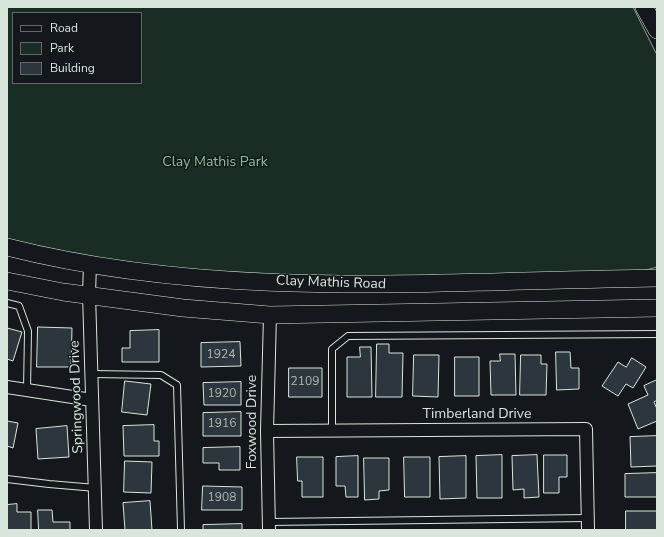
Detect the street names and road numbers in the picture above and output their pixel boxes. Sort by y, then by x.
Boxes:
street label: Clay Mathis Road [276,273,386,293]
street label: Springwood Drive [67,340,87,454]
street label: Foxwood Drive [245,375,261,469]
street label: Timberland Drive [423,407,531,423]

